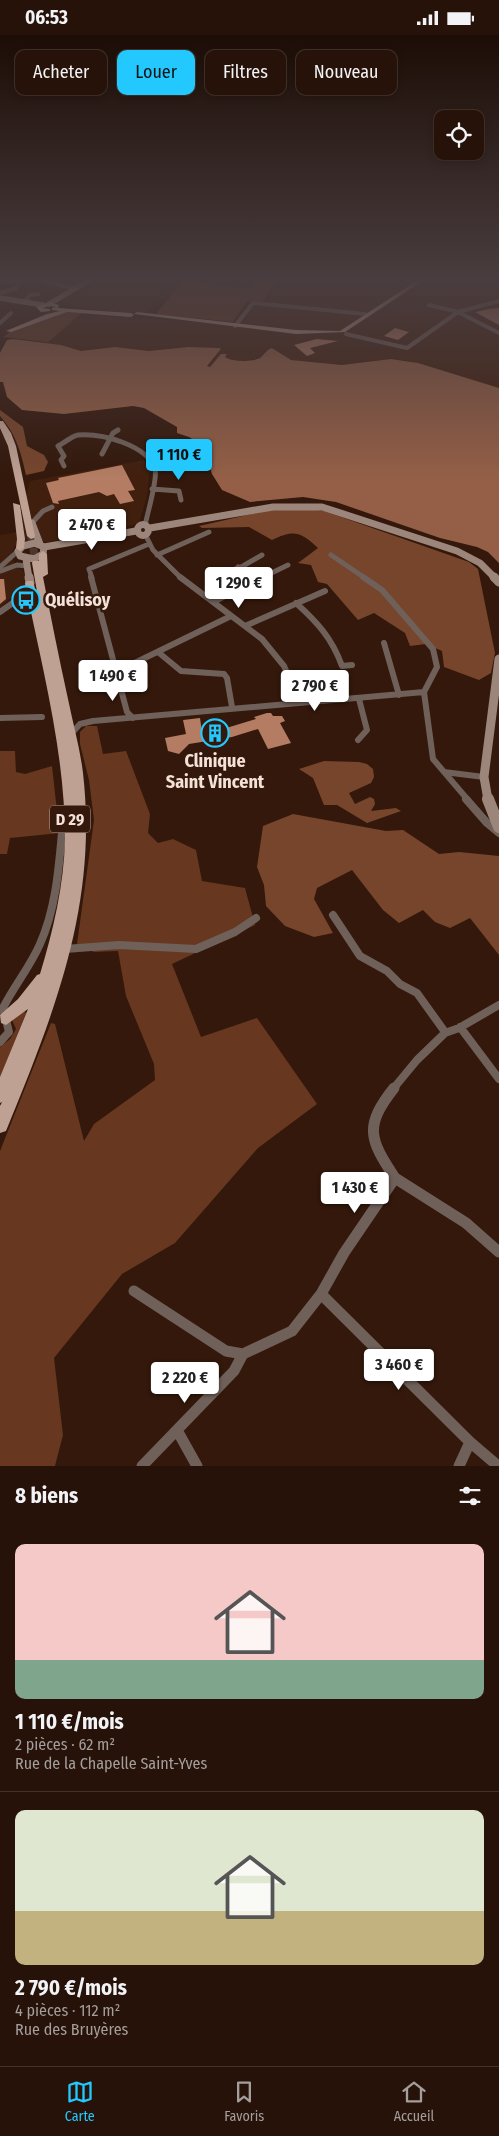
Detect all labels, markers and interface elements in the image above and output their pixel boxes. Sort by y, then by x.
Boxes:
text: 06:53 [25,6,68,29]
chip: Acheter [15,50,107,95]
chip: Louer [117,50,195,95]
chip: Filtres [205,50,286,95]
chip: Nouveau [296,50,397,95]
map controls [434,110,484,160]
button: locate [434,110,484,160]
pin: 1 110 € [133,439,225,481]
text: 1 110 € [157,445,201,464]
pin: 2 470 € [46,509,138,551]
text: 2 470 € [69,515,115,534]
pin: 1 290 € [193,567,285,609]
text: 1 290 € [216,573,262,592]
bus stop icon: Quélisoy [11,585,41,615]
place label: Quélisoy [45,589,111,611]
pin: 1 490 € [67,659,159,702]
text: 1 490 € [90,666,136,685]
pin: 2 790 € [269,669,361,712]
text: 2 790 € [292,676,338,695]
building icon: Clinique Saint Vincent [200,718,230,748]
place label: Clinique Saint Vincent [166,750,265,793]
road number: D 29 [50,806,90,833]
pin: 1 430 € [309,1171,401,1214]
text: 1 430 € [332,1178,378,1197]
pin: 3 460 € [353,1349,445,1391]
text: 3 460 € [375,1355,423,1374]
pin: 2 220 € [139,1361,231,1404]
text: 2 220 € [162,1368,208,1387]
icon: filters [456,1482,484,1510]
text: 8 biens [15,1483,78,1509]
icon: home [205,1577,295,1667]
text: 1 110 €/mois [15,1709,124,1735]
text: 2 pièces · 62 m² [15,1735,115,1754]
text: Rue de la Chapelle Saint-Yves [15,1754,207,1773]
icon: home [205,1842,295,1932]
text: 2 790 €/mois [15,1975,127,2001]
text: 4 pièces · 112 m² [15,2001,120,2020]
text: Rue des Bruyères [15,2020,128,2039]
tab: Carte [65,2078,95,2125]
tab: Favoris [224,2078,264,2125]
tab: Accueil [394,2078,434,2125]

